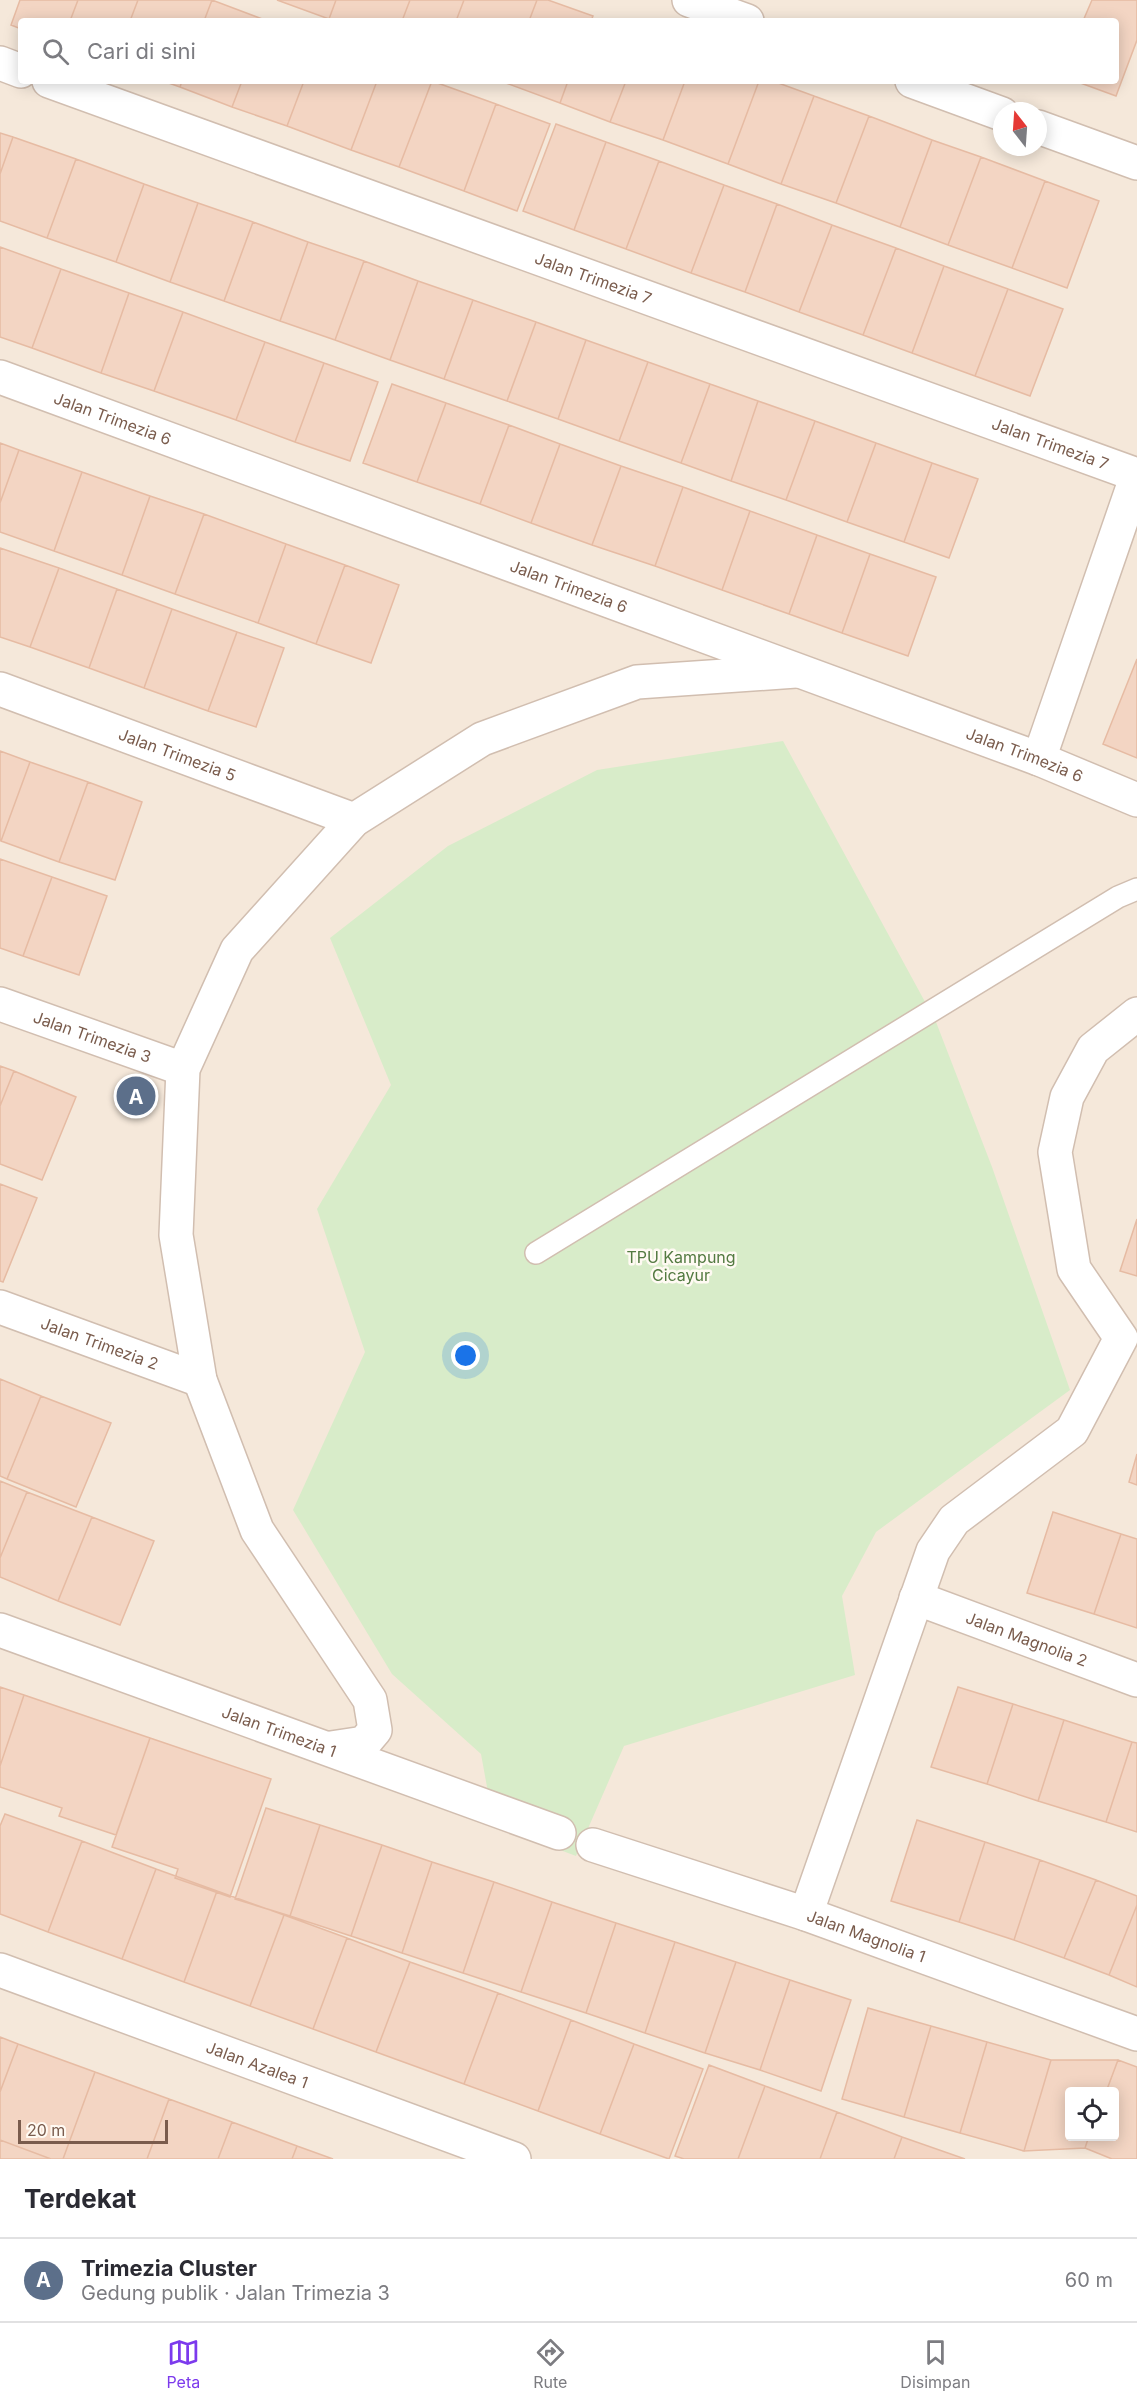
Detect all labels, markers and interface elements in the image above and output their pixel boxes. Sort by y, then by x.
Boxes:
search box [18,18,1119,84]
icon: search [39,35,72,68]
text: Cari di sini [87,38,196,64]
north arrow [993,102,1047,156]
street label: Jalan Trimezia 7 [532,248,655,308]
street label: Jalan Trimezia 6 [51,388,174,449]
street label: Jalan Trimezia 7 [989,413,1112,474]
street label: Jalan Trimezia 6 [507,555,630,617]
street label: Jalan Trimezia 6 [963,723,1086,786]
street label: Jalan Trimezia 5 [116,724,239,785]
street label: Jalan Trimezia 3 [31,1007,154,1067]
pin: A [116,1074,156,1118]
park label: TPU Kampung Cicayur [626,1247,736,1285]
street label: Jalan Trimezia 2 [38,1313,161,1374]
your location [451,1341,480,1370]
street label: Jalan Magnolia 2 [963,1607,1090,1671]
street label: Jalan Trimezia 1 [219,1701,339,1761]
street label: Jalan Magnolia 1 [804,1905,928,1967]
street label: Jalan Azalea 1 [203,2037,311,2092]
map controls [1065,2087,1119,2141]
button: locate [1065,2087,1119,2141]
scale bar [18,2117,168,2144]
text: 20 m [27,2120,65,2140]
text: Terdekat [24,2183,136,2214]
text: Trimezia Cluster [81,2255,257,2281]
text: A [36,2268,51,2292]
text: 60 m [1065,2268,1113,2292]
text: Gedung publik · Jalan Trimezia 3 [81,2281,390,2305]
tab: Peta [166,2336,200,2392]
tab: Rute [533,2336,567,2392]
tab: Disimpan [900,2336,971,2392]

